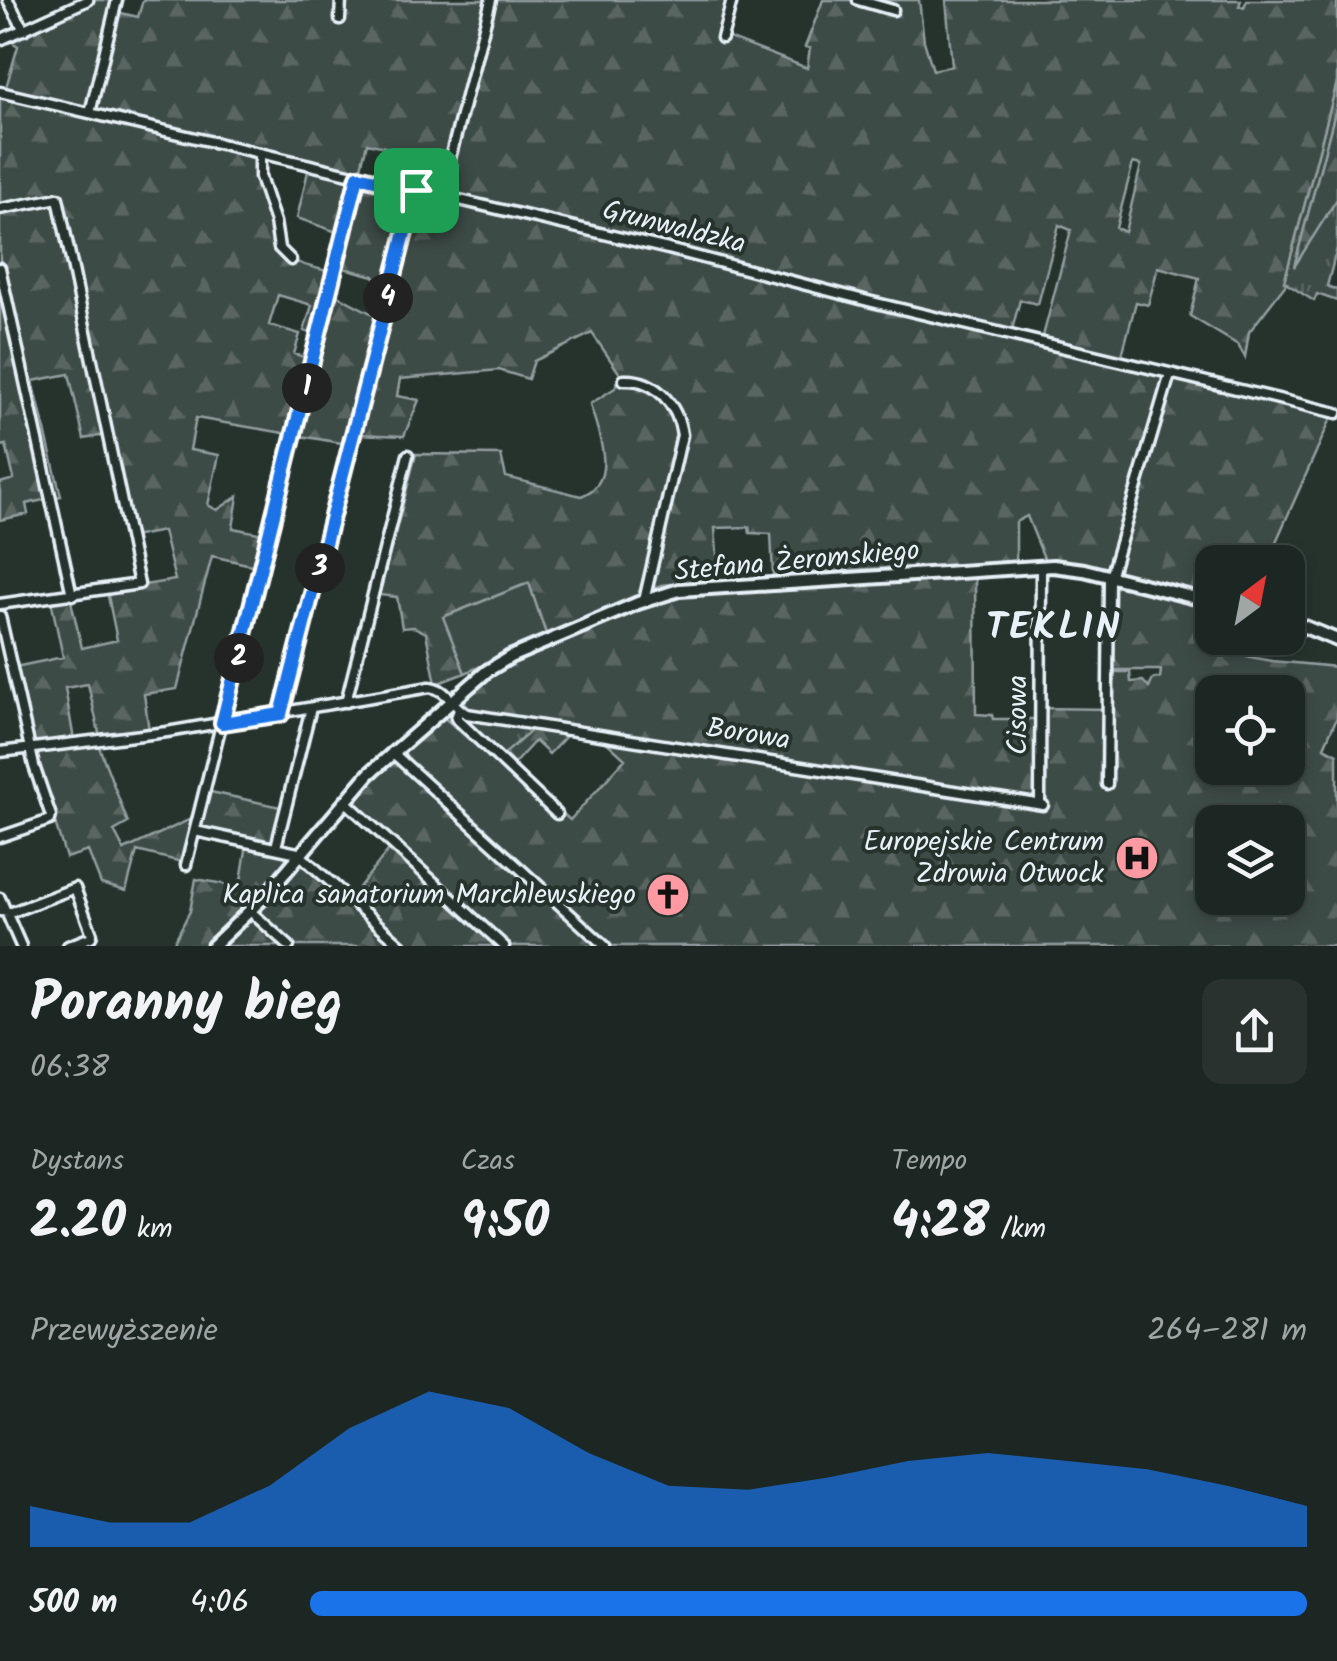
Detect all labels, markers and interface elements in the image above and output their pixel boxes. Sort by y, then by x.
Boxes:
pin [374,148,459,233]
icon: arrive [389,163,444,218]
street label: Grunwaldzka [598,188,750,268]
pin: 4 [363,273,413,323]
text: 4 [380,275,396,320]
pin: 1 [282,363,332,413]
text: 1 [303,365,311,410]
street label: Stefana Żeromskiego [673,529,921,595]
pin: 3 [295,543,345,593]
text: 3 [312,545,328,590]
north arrow [1195,545,1305,655]
map controls [1195,545,1305,915]
district label: TEKLIN [986,599,1122,659]
pin: 2 [214,633,264,683]
text: 2 [231,635,247,680]
street label: Cisowa [996,675,1041,755]
button: locate [1195,675,1305,785]
street label: Borowa [703,706,793,764]
button: layers [1195,805,1305,915]
place label: Europejskie Centrum Zdrowia Otwock [863,820,1105,897]
hospital icon: Europejskie Centrum Zdrowia Otwock [1114,835,1160,881]
church icon: Kaplica sanatorium Marchlewskiego [645,872,691,918]
place label: Kaplica sanatorium Marchlewskiego [222,873,636,918]
text: Poranny bieg [30,962,343,1049]
button: share [1202,979,1307,1084]
text: 06:38 [30,1043,109,1094]
text: Dystans [30,1139,124,1184]
text: Czas [461,1139,515,1184]
text: Tempo [891,1139,967,1184]
text: 2.20 [30,1184,126,1264]
text: 9:50 [461,1184,549,1264]
text: 4:28 [891,1184,990,1264]
text: km [126,1207,172,1252]
text: /km [990,1207,1046,1252]
text: Przewyższenie [30,1306,218,1357]
text: 264–281 m [1147,1306,1307,1357]
text: 500 m [30,1578,118,1629]
text: 4:06 [190,1578,249,1629]

